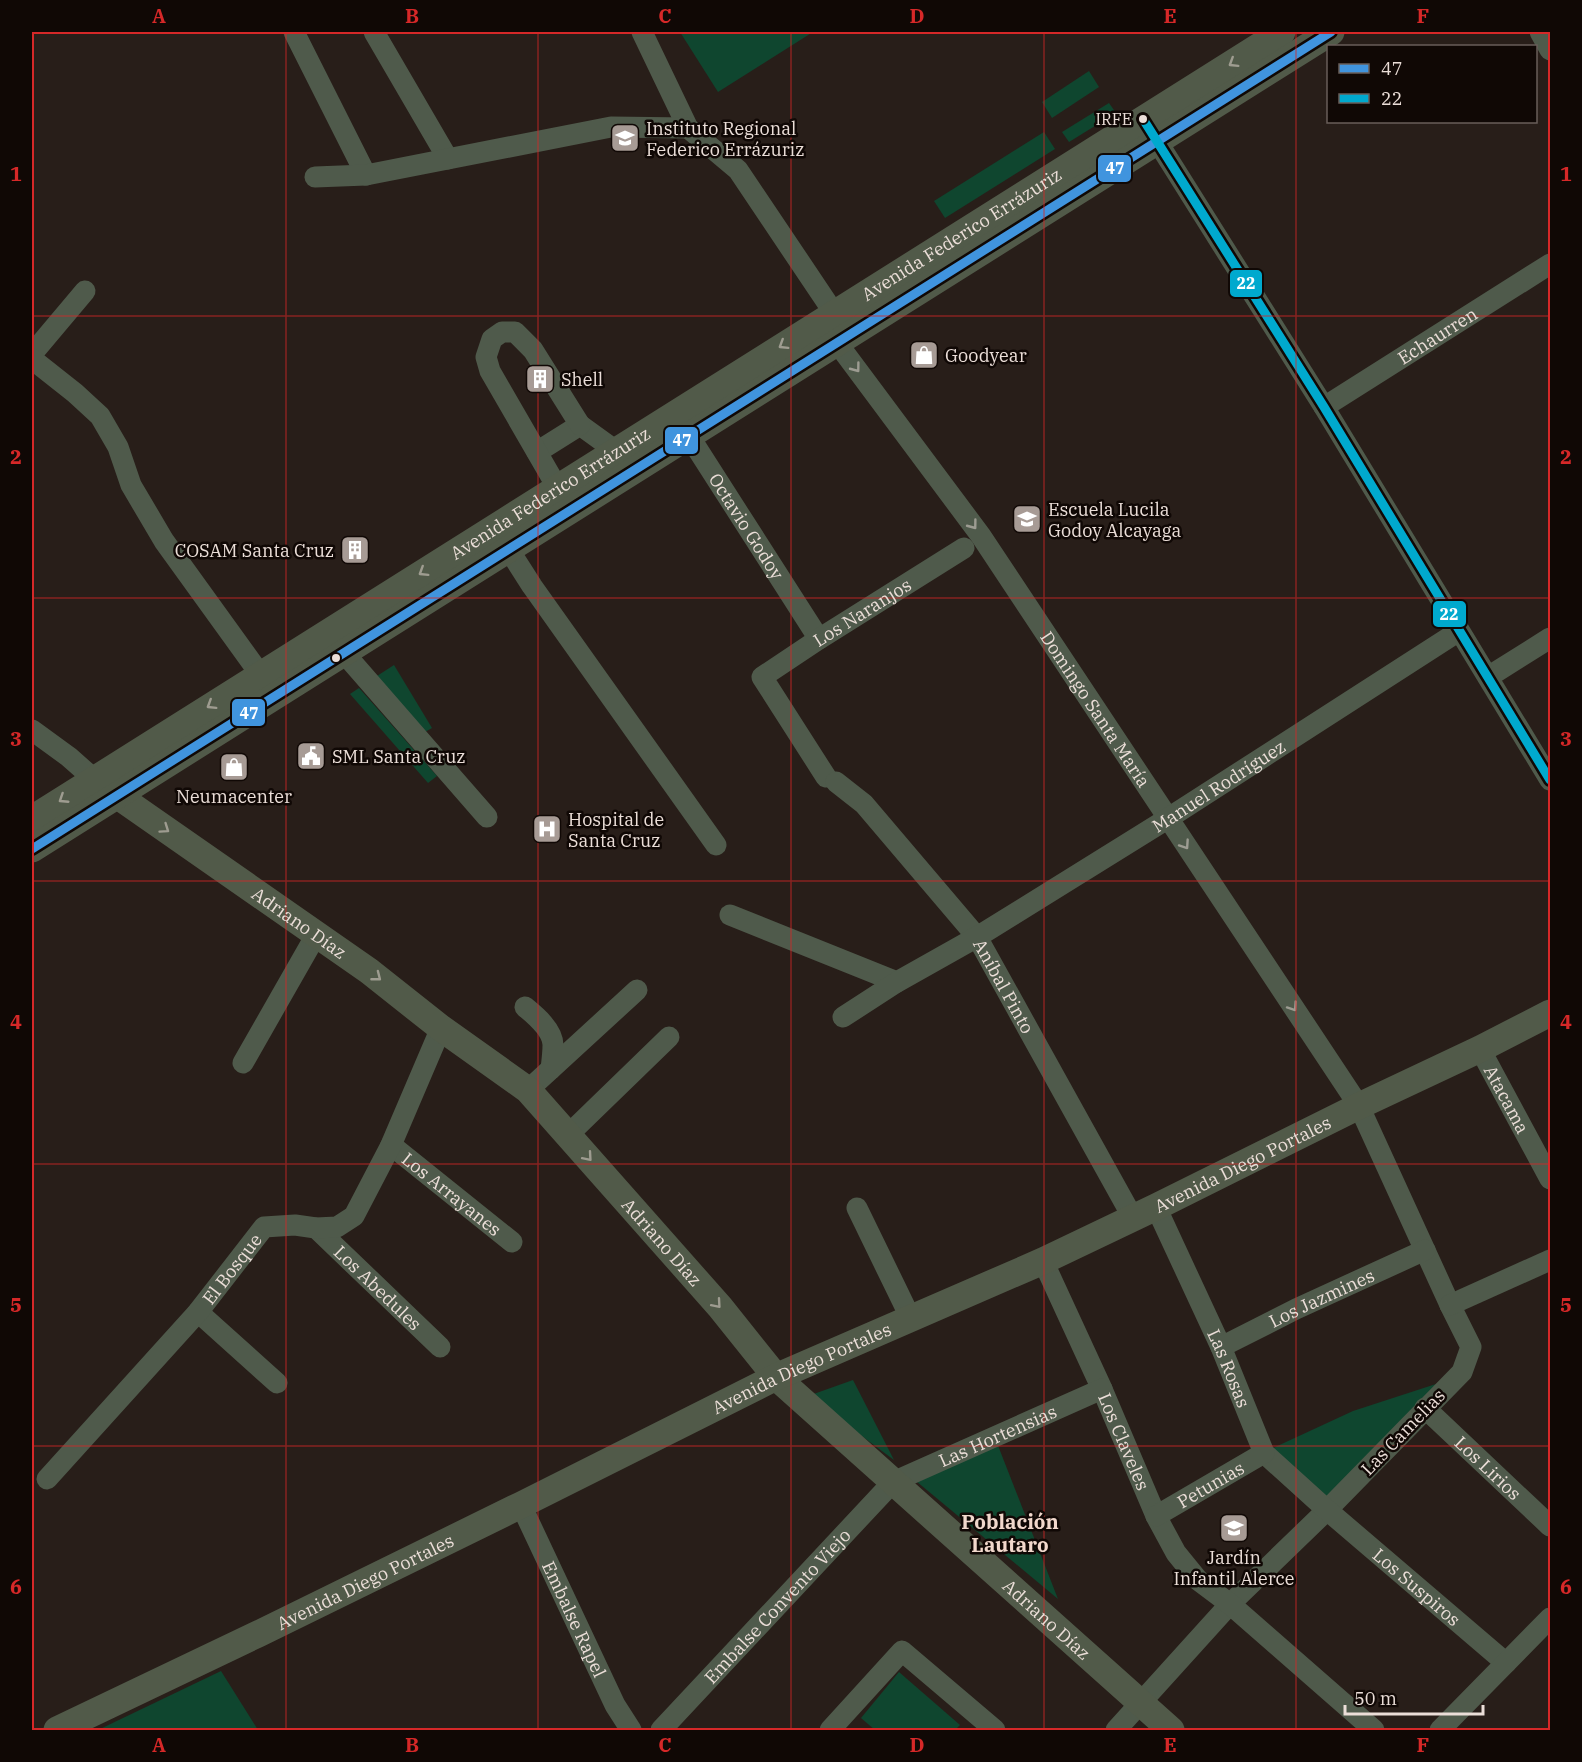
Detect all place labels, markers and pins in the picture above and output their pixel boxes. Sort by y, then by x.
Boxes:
place label: IRFE [1095,109,1132,129]
marker: IRFE [1137,113,1149,125]
place label: Instituto Regional Federico Errázuriz [646,117,804,161]
school or university icon: Instituto Regional Federico Errázuriz [609,122,641,154]
shop icon: Goodyear [908,339,940,371]
place label: Goodyear [945,344,1027,367]
building icon: Shell [524,363,556,395]
place label: Shell [561,368,603,391]
place label: Escuela Lucila Godoy Alcayaga [1048,498,1181,542]
school or university icon: Escuela Lucila Godoy Alcayaga [1011,503,1043,535]
building icon: COSAM Santa Cruz [339,534,371,566]
place label: COSAM Santa Cruz [175,539,334,562]
unlabelled marker [330,652,342,664]
public building icon: SML Santa Cruz [295,740,327,772]
place label: SML Santa Cruz [332,745,465,768]
shop icon: Neumacenter [218,751,250,783]
place label: Neumacenter [176,785,292,808]
place label: Hospital de Santa Cruz [568,808,664,852]
hospital icon: Hospital de Santa Cruz [531,813,563,845]
school or university icon: Jardín Infantil Alerce [1218,1512,1250,1544]
place label: Jardín Infantil Alerce [1174,1546,1294,1590]

